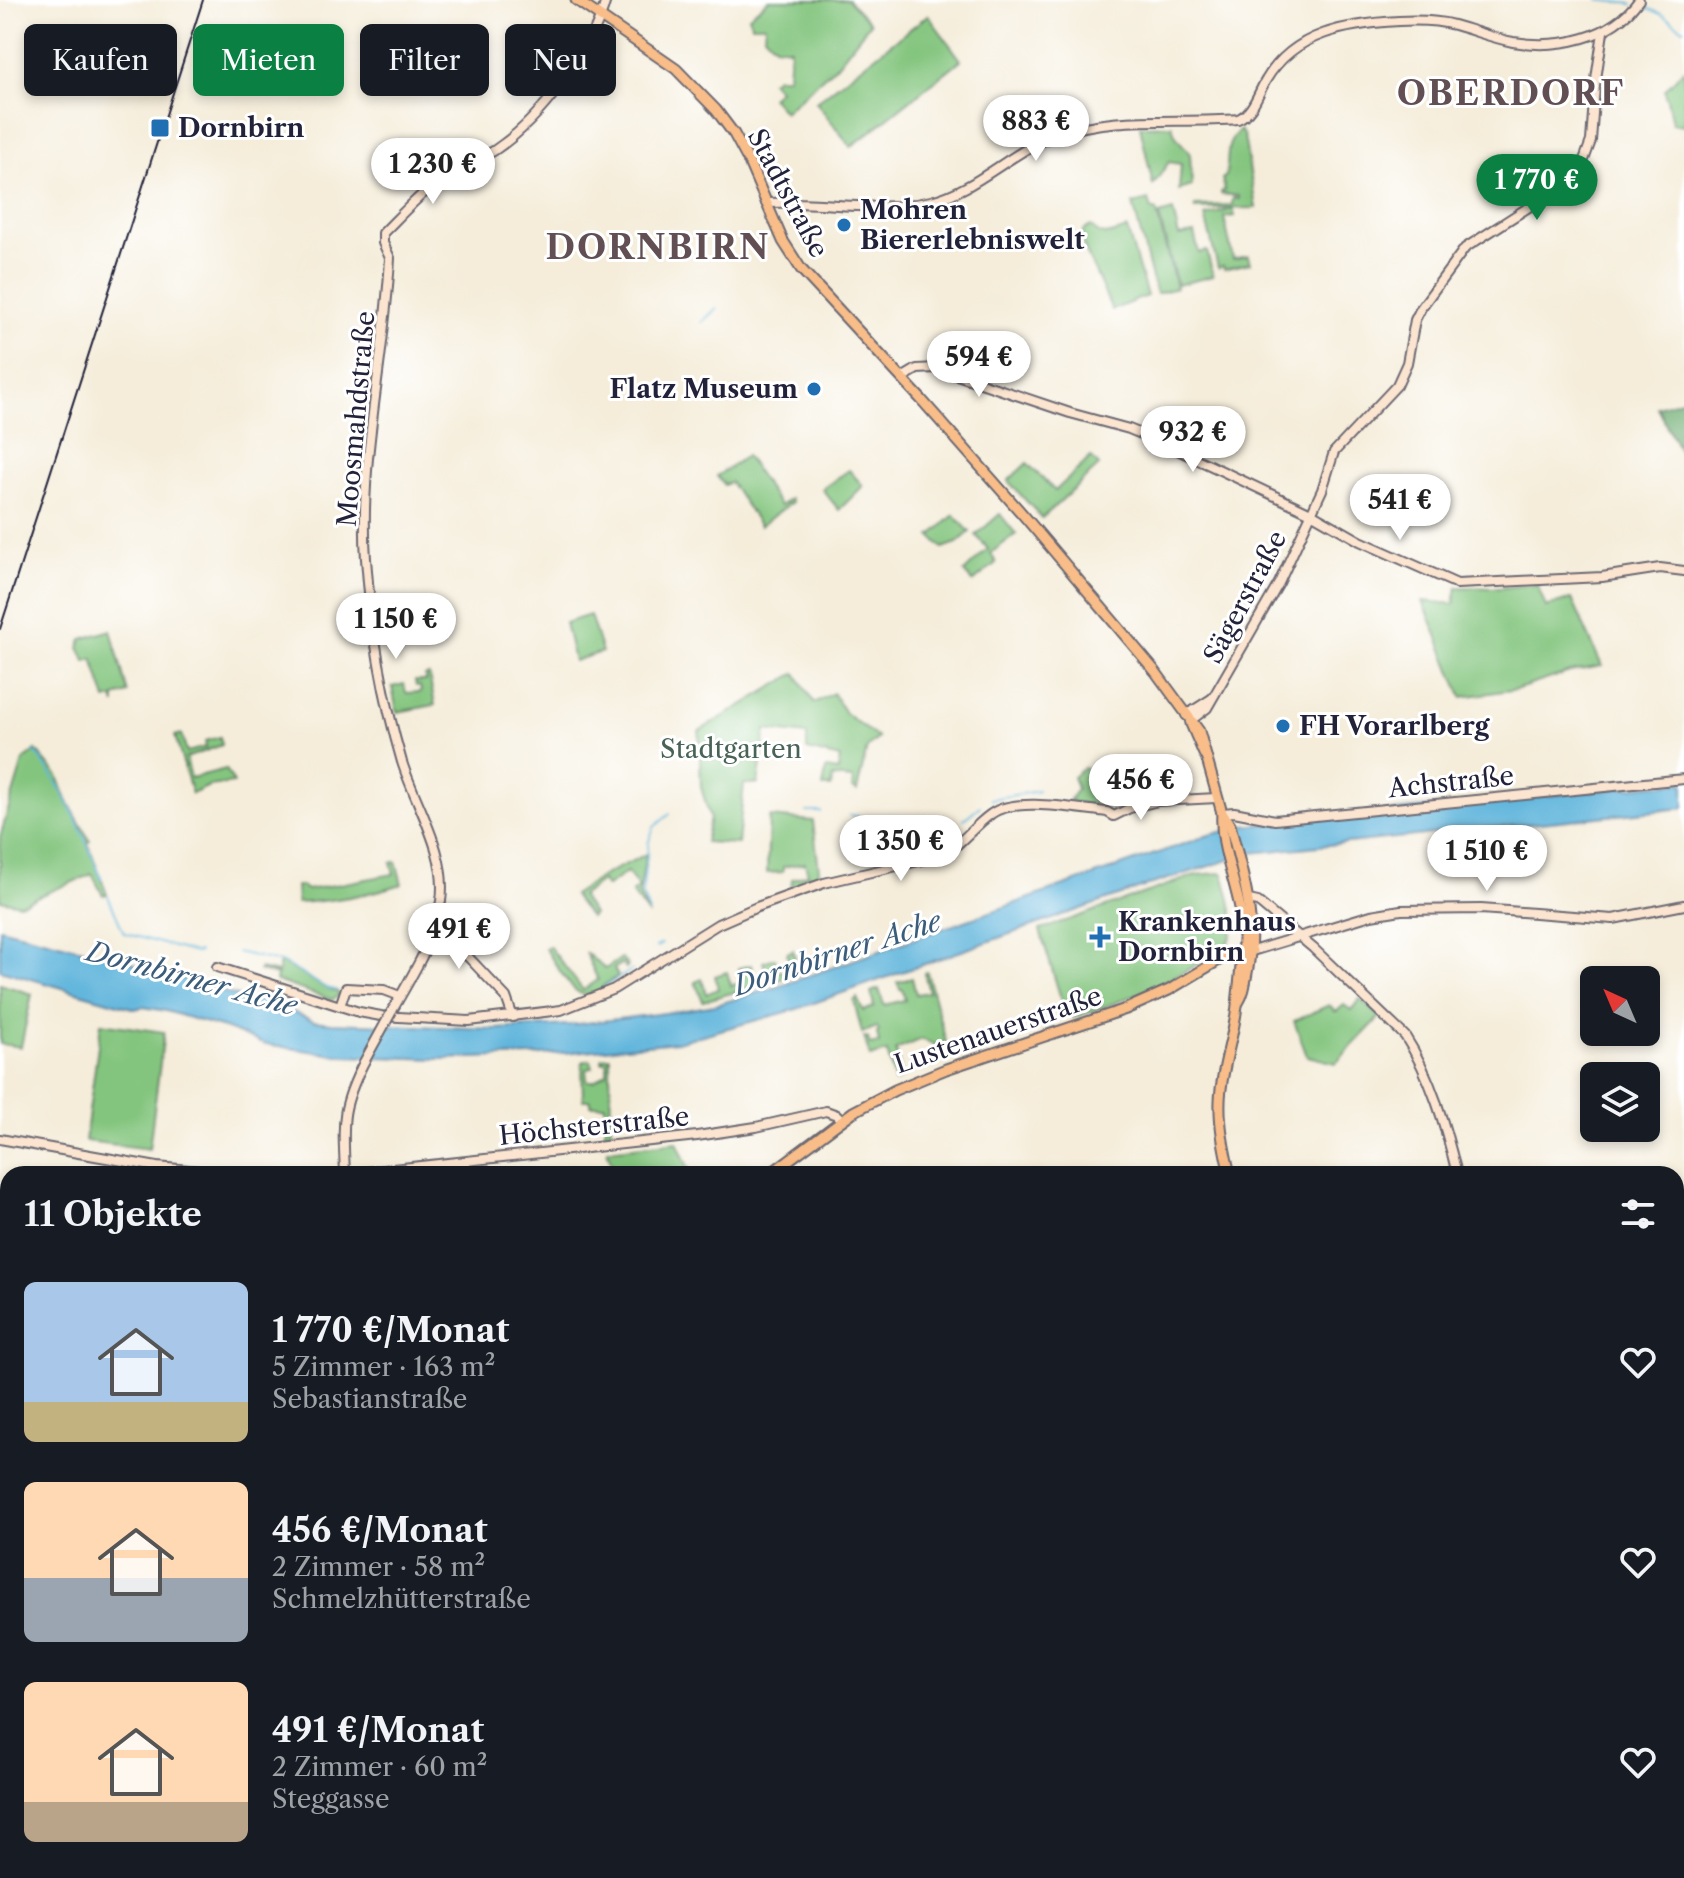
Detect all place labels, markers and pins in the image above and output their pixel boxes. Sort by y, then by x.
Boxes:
pin: 883 € [980,95,1092,163]
place label: Dornbirn [178,112,305,144]
marker: Dornbirn [149,117,171,139]
pin: 1 230 € [359,138,507,206]
pin: 1 770 € [1463,154,1611,222]
place label: Mohren Biererlebniswelt [860,194,1085,256]
marker: Mohren Biererlebniswelt [835,216,853,234]
pin: 594 € [923,331,1035,399]
place label: Flatz Museum [609,373,798,405]
marker: Flatz Museum [805,380,823,398]
pin: 932 € [1137,406,1249,474]
pin: 541 € [1344,474,1456,542]
pin: 1 150 € [322,593,470,661]
place label: FH Vorarlberg [1299,710,1490,742]
marker: FH Vorarlberg [1274,717,1292,735]
pin: 456 € [1085,754,1197,822]
pin: 1 350 € [827,815,975,883]
pin: 1 510 € [1413,825,1561,893]
pin: 491 € [403,903,515,971]
place label: Krankenhaus Dornbirn [1118,906,1296,968]
marker: Krankenhaus Dornbirn [1089,926,1111,948]

